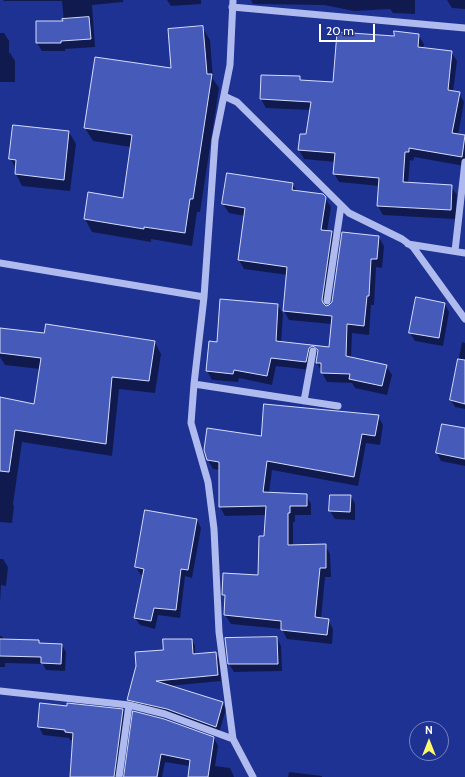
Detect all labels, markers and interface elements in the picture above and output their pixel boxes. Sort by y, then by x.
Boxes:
scale bar [321,16,377,42]
text: 20 m [326,23,354,38]
north arrow [409,721,449,761]
text: N [425,723,433,737]

